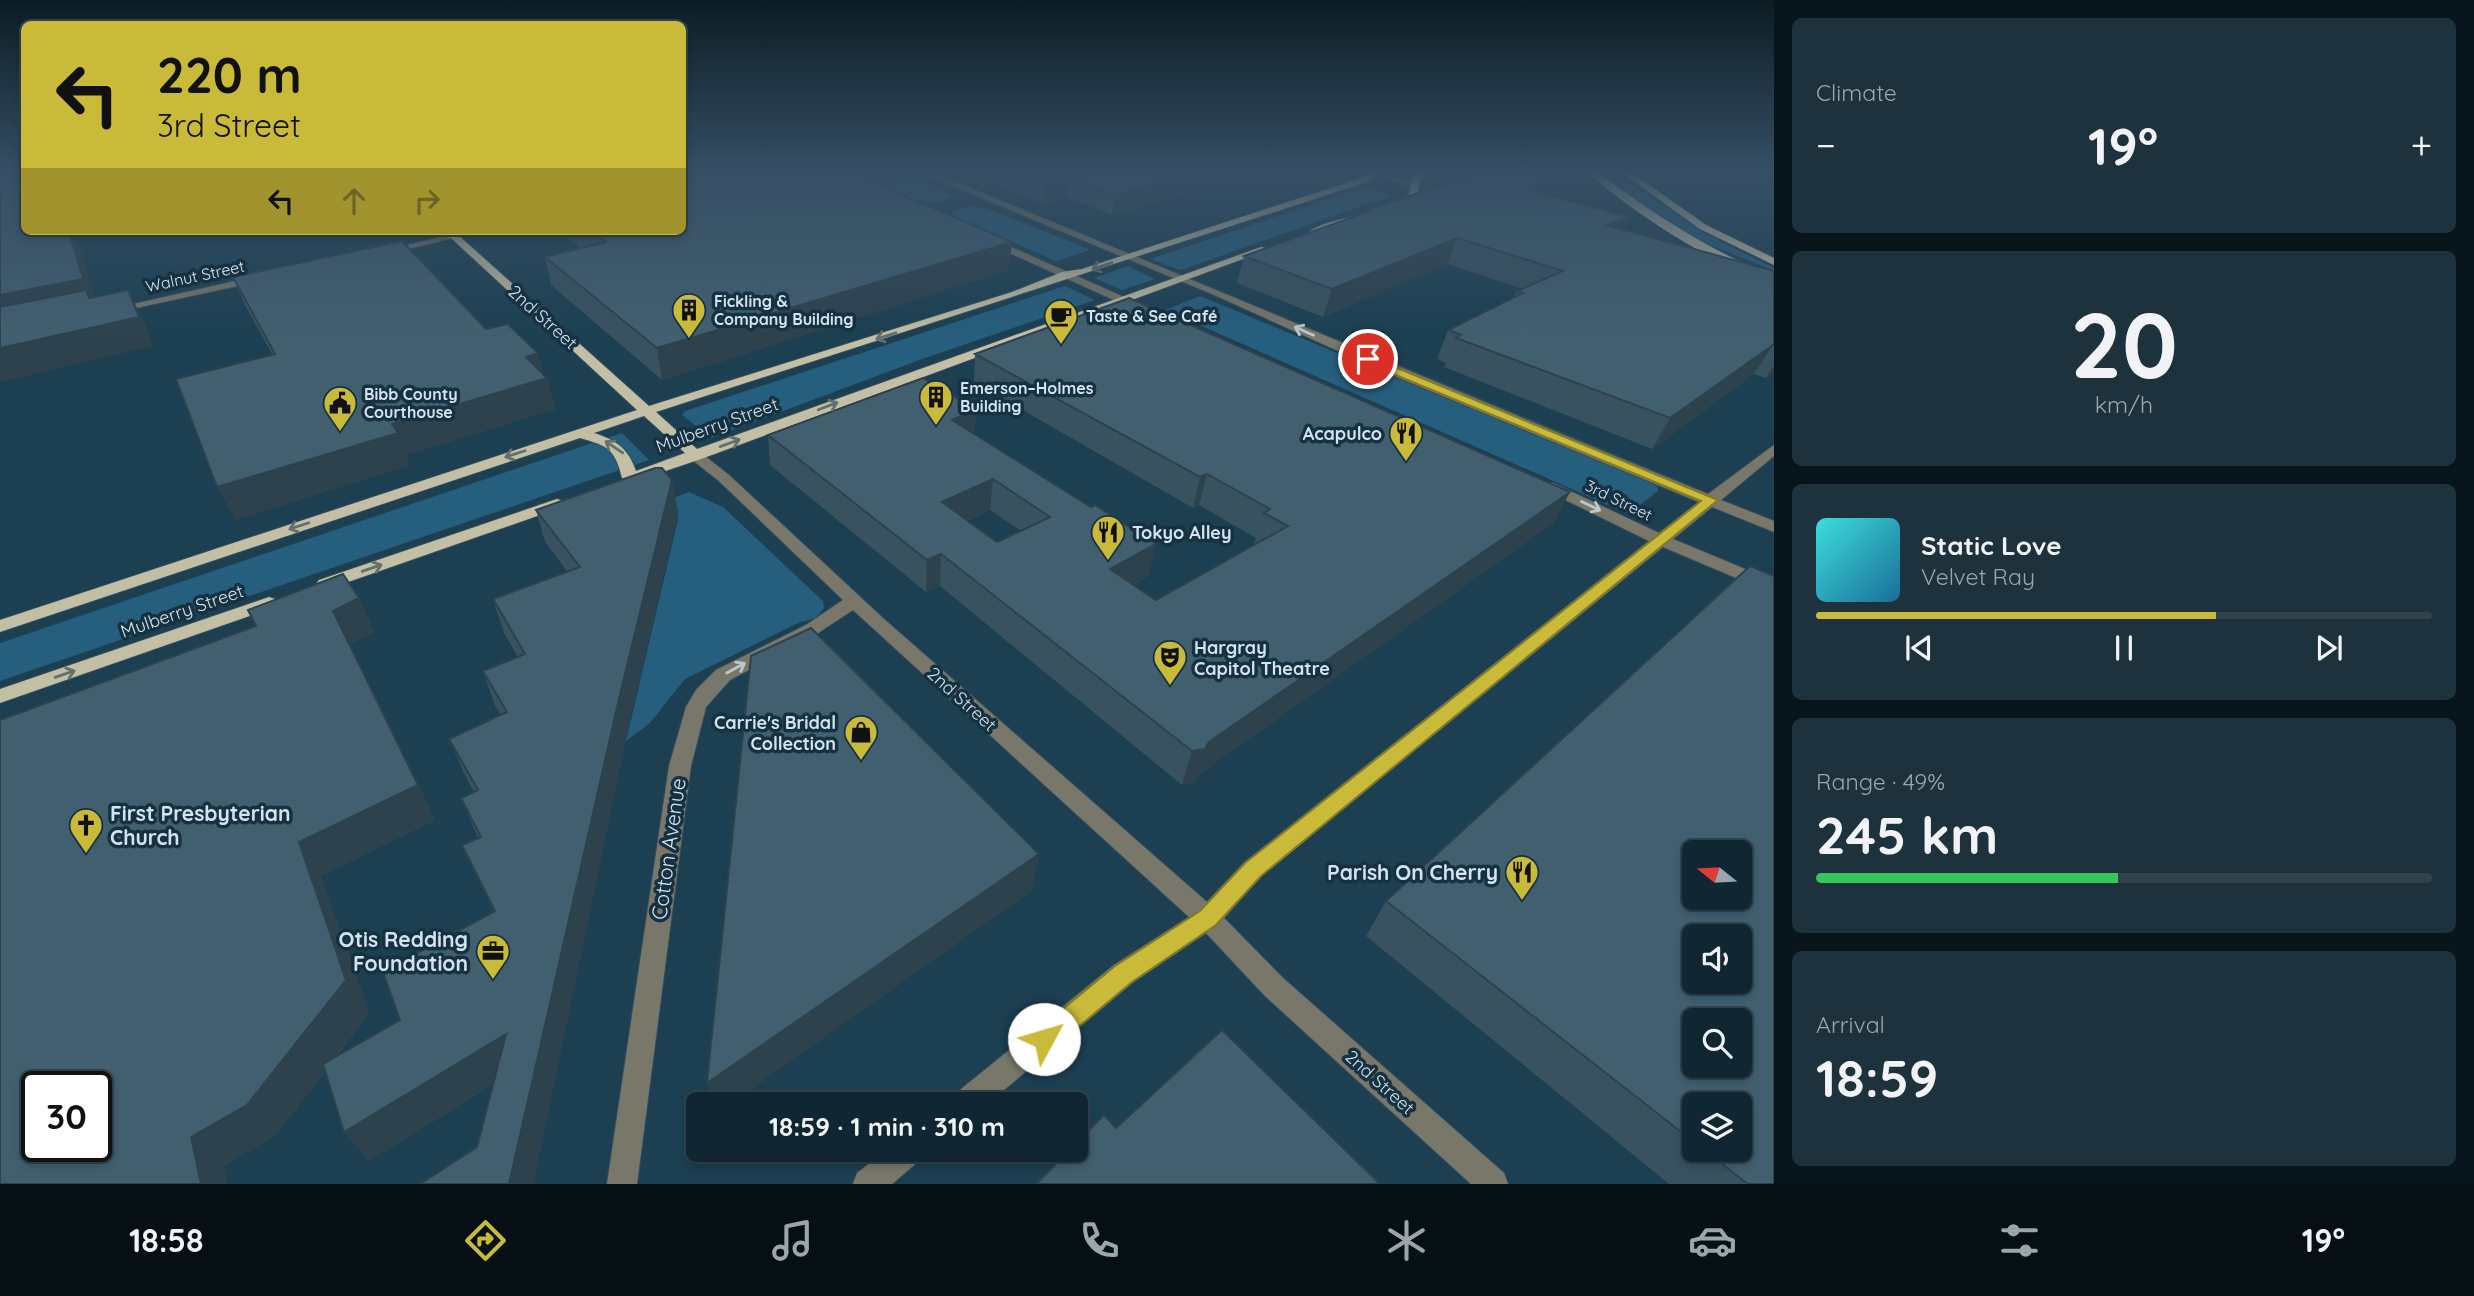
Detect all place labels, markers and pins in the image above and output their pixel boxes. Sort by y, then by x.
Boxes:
building icon: Fickling & Company Building [670,291,708,340]
place label: Fickling & Company Building [714,291,854,329]
cafe icon: Taste & See Café [1042,297,1080,346]
place label: Taste & See Café [1086,306,1217,326]
pin [1338,329,1398,389]
building icon: Emerson–Holmes Building [917,378,955,427]
place label: Emerson–Holmes Building [960,378,1094,416]
public building icon: Bibb County Courthouse [321,384,359,433]
place label: Bibb County Courthouse [364,384,458,422]
restaurant icon: Acapulco [1387,414,1425,463]
place label: Acapulco [1303,422,1382,445]
restaurant icon: Tokyo Alley [1089,513,1127,562]
place label: Tokyo Alley [1132,521,1231,544]
place label: Hargray Capitol Theatre [1194,636,1330,680]
theatre icon: Hargray Capitol Theatre [1151,638,1189,687]
place label: Carrie's Bridal Collection [714,711,836,755]
shop icon: Carrie's Bridal Collection [842,713,880,762]
place label: First Presbyterian Church [110,800,290,850]
church icon: First Presbyterian Church [67,806,105,855]
restaurant icon: Parish On Cherry [1503,853,1541,902]
place label: Parish On Cherry [1327,859,1498,885]
place label: Otis Redding Foundation [339,926,468,976]
office icon: Otis Redding Foundation [474,932,512,981]

